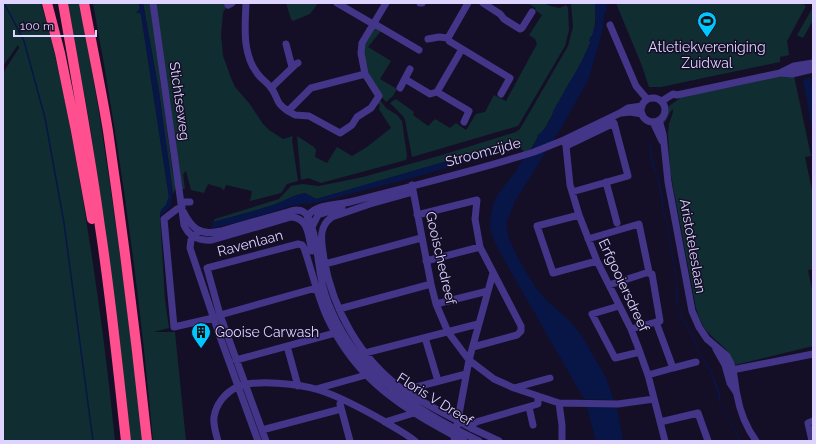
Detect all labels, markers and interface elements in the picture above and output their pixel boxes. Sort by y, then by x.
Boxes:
sports icon: Atletiekvereniging Zuidwal [696,10,718,38]
scale bar [14,12,96,38]
text: 100 m [20,19,54,33]
place label: Atletiekvereniging Zuidwal [648,39,766,71]
street label: Stichtseweg [167,61,193,141]
street label: Stroomzijde [444,134,522,170]
street label: Aristoteleslaan [677,197,709,295]
street label: Gooischedreef [423,210,460,307]
street label: Ravenlaan [215,227,285,259]
street label: Erfgooiersdreef [596,236,653,335]
building icon: Gooise Carwash [190,321,212,349]
place label: Gooise Carwash [215,324,319,340]
street label: Floris V Dreef [394,369,477,429]

